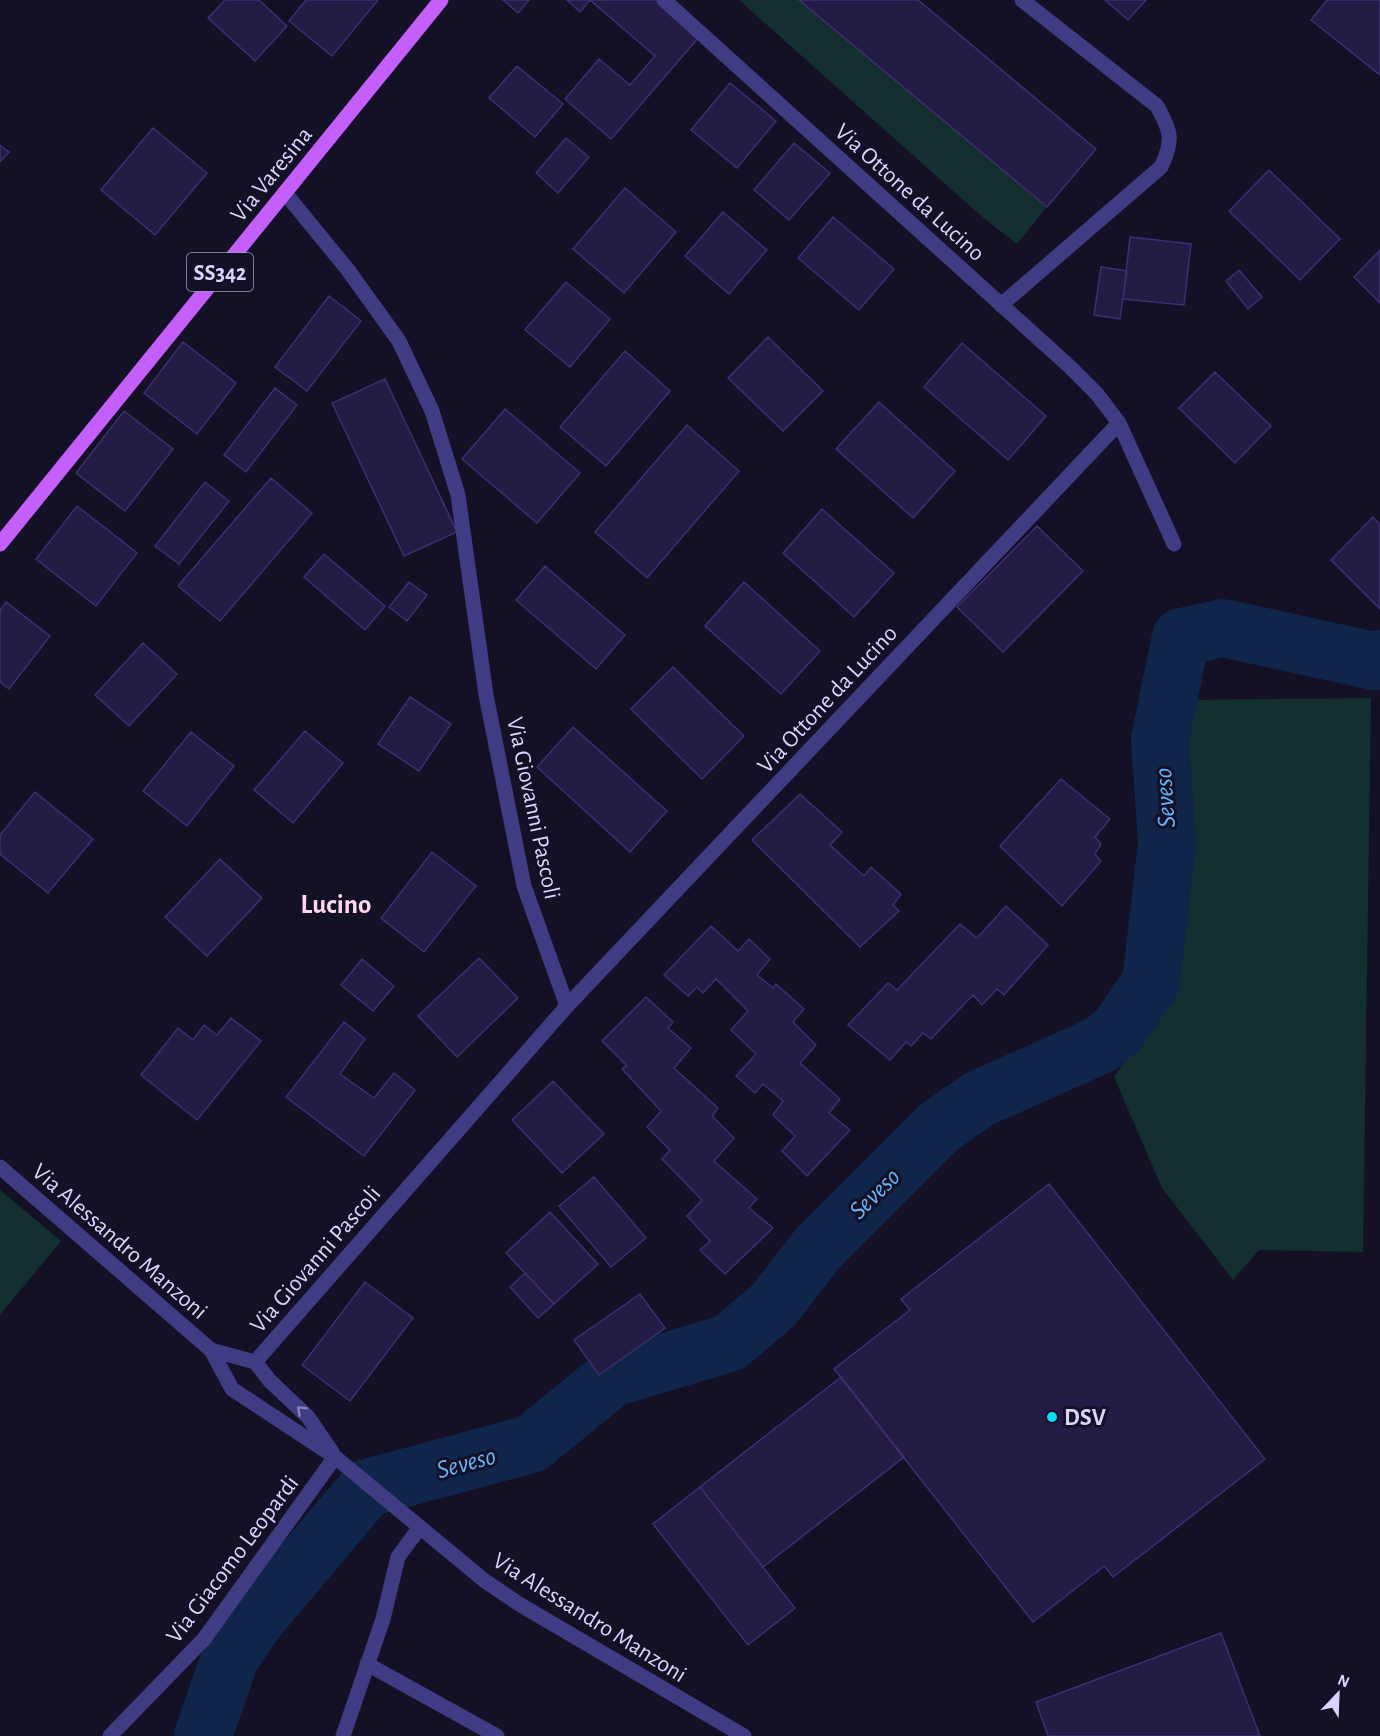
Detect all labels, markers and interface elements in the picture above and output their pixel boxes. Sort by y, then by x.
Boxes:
street label: Via Ottone da Lucino [830,119,989,266]
street label: Via Varesina [226,123,317,227]
road number: SS342 [187,253,253,291]
street label: Via Ottone da Lucino [753,621,902,778]
street label: Via Giovanni Pascoli [502,715,564,901]
water label: Seveso [1150,767,1180,829]
district label: Lucino [301,891,371,918]
street label: Via Alessandro Manzoni [27,1159,212,1324]
water label: Seveso [844,1163,905,1224]
street label: Via Giovanni Pascoli [246,1182,386,1338]
place label: DSV [1064,1406,1107,1430]
one-way arrow [297,1407,308,1418]
marker: DSV [1045,1410,1059,1424]
water label: Seveso [434,1443,499,1483]
street label: Via Giacomo Leopardi [162,1471,303,1648]
street label: Via Alessandro Manzoni [488,1548,691,1687]
north arrow [1308,1664,1368,1724]
text: N [1335,1672,1352,1691]

